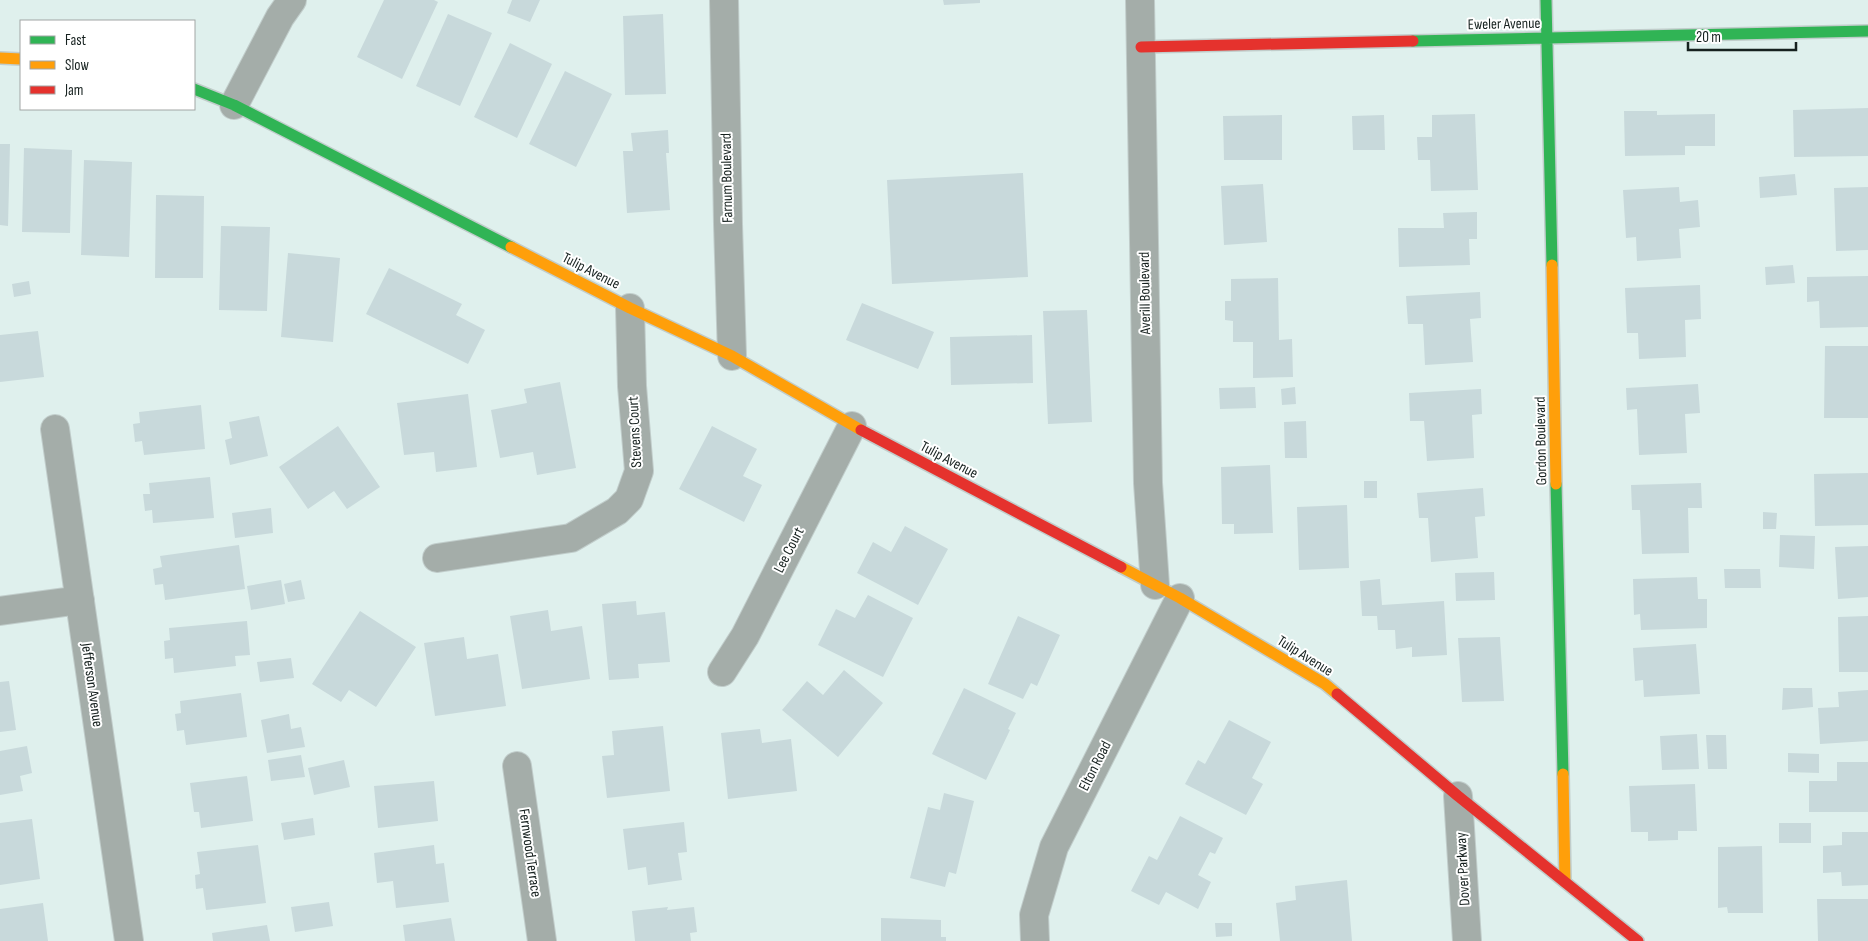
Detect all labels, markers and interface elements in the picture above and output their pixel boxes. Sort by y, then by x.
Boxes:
street label: Eweler Avenue [1467,14,1541,34]
legend [20,20,195,110]
scale bar [1688,20,1796,52]
text: 20 m [1696,28,1721,47]
text: Fast [65,31,87,50]
text: Slow [65,56,89,75]
text: Jam [64,81,83,100]
street label: Farnum Boulevard [717,133,737,223]
street label: Tulip Avenue [559,248,623,294]
street label: Averill Boulevard [1135,252,1155,335]
street label: Stevens Court [624,395,646,468]
street label: Gordon Boulevard [1531,397,1551,485]
street label: Tulip Avenue [917,437,981,483]
street label: Lee Court [770,524,809,576]
street label: Tulip Avenue [1273,631,1337,681]
street label: Jefferson Avenue [77,641,107,728]
street label: Elton Road [1074,738,1116,794]
street label: Fernwood Terrace [514,808,546,898]
street label: Dover Parkway [1452,832,1474,906]

